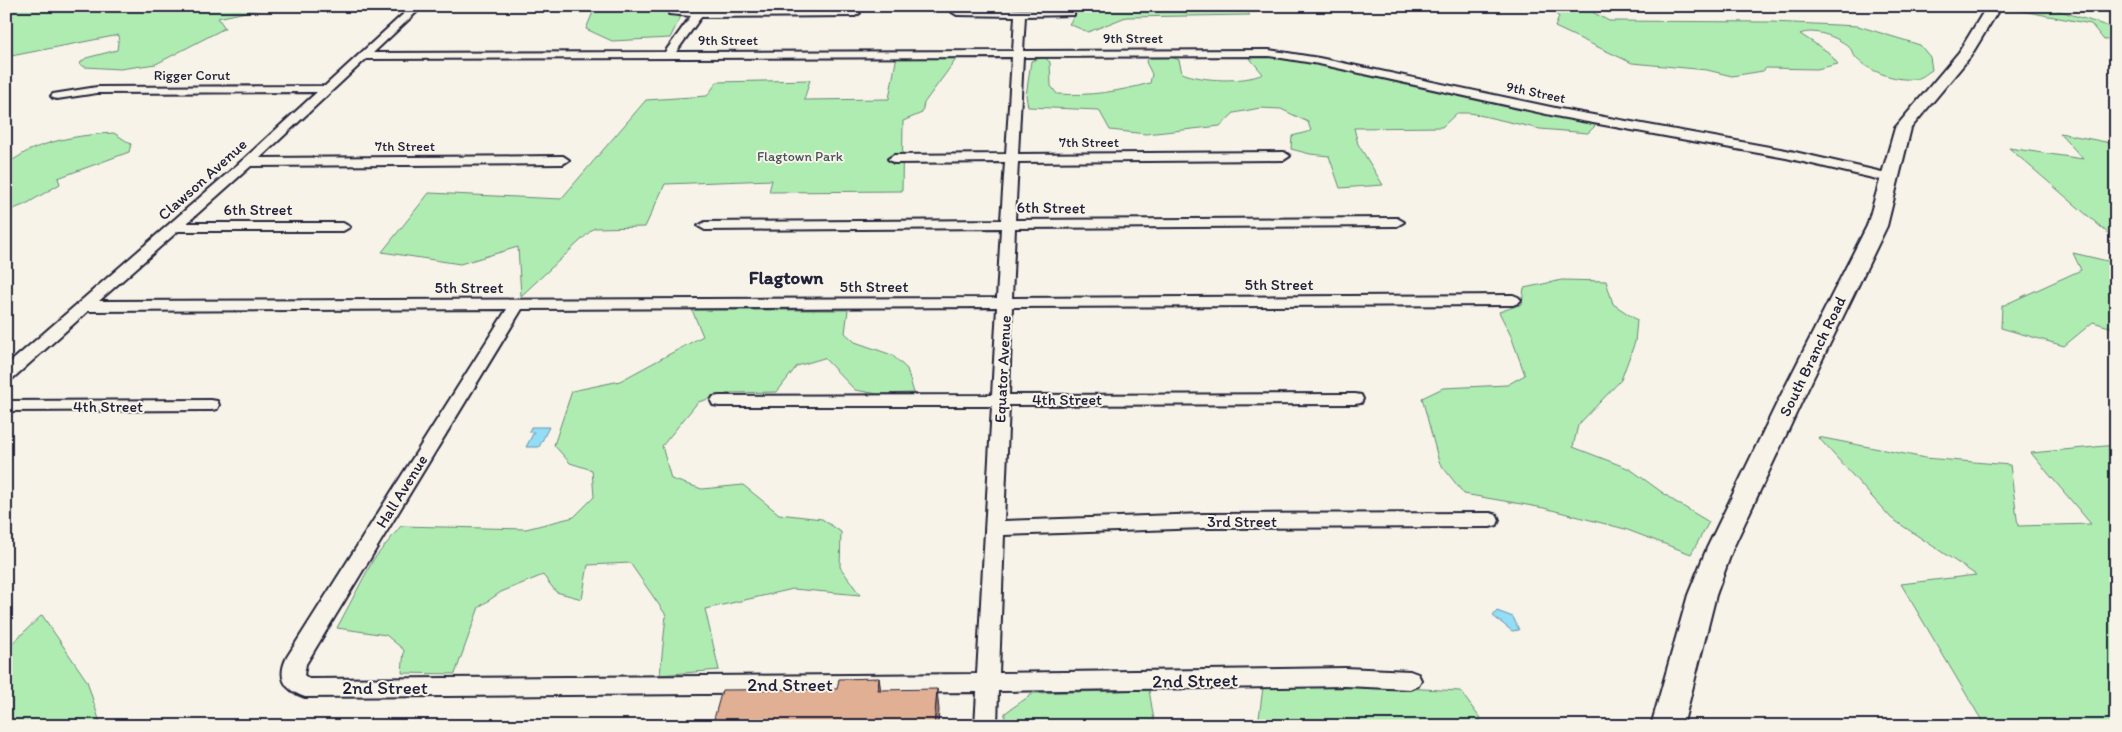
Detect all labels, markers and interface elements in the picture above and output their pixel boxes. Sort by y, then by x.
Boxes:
street label: 9th Street [1103,30,1163,47]
street label: 9th Street [698,32,758,49]
street label: Rigger Corut [154,67,230,84]
street label: 9th Street [1505,78,1567,107]
street label: 7th Street [1059,134,1119,151]
street label: Clawson Avenue [154,135,251,224]
street label: 7th Street [375,138,435,155]
park label: Flagtown Park [757,148,844,165]
street label: 6th Street [1016,197,1086,218]
street label: 6th Street [224,200,292,219]
district label: Flagtown [749,266,824,289]
street label: 5th Street [1245,275,1313,294]
street label: 5th Street [840,277,908,296]
street label: 5th Street [435,278,503,297]
street label: South Branch Road [1775,293,1850,419]
street label: Equator Avenue [990,314,1015,423]
street label: 4th Street [1032,390,1102,409]
street label: 4th Street [73,397,143,416]
street label: Hall Avenue [371,451,431,531]
street label: 3rd Street [1207,512,1277,531]
street label: 2nd Street [1152,668,1238,693]
street label: 2nd Street [747,673,833,696]
street label: 2nd Street [342,676,428,699]

